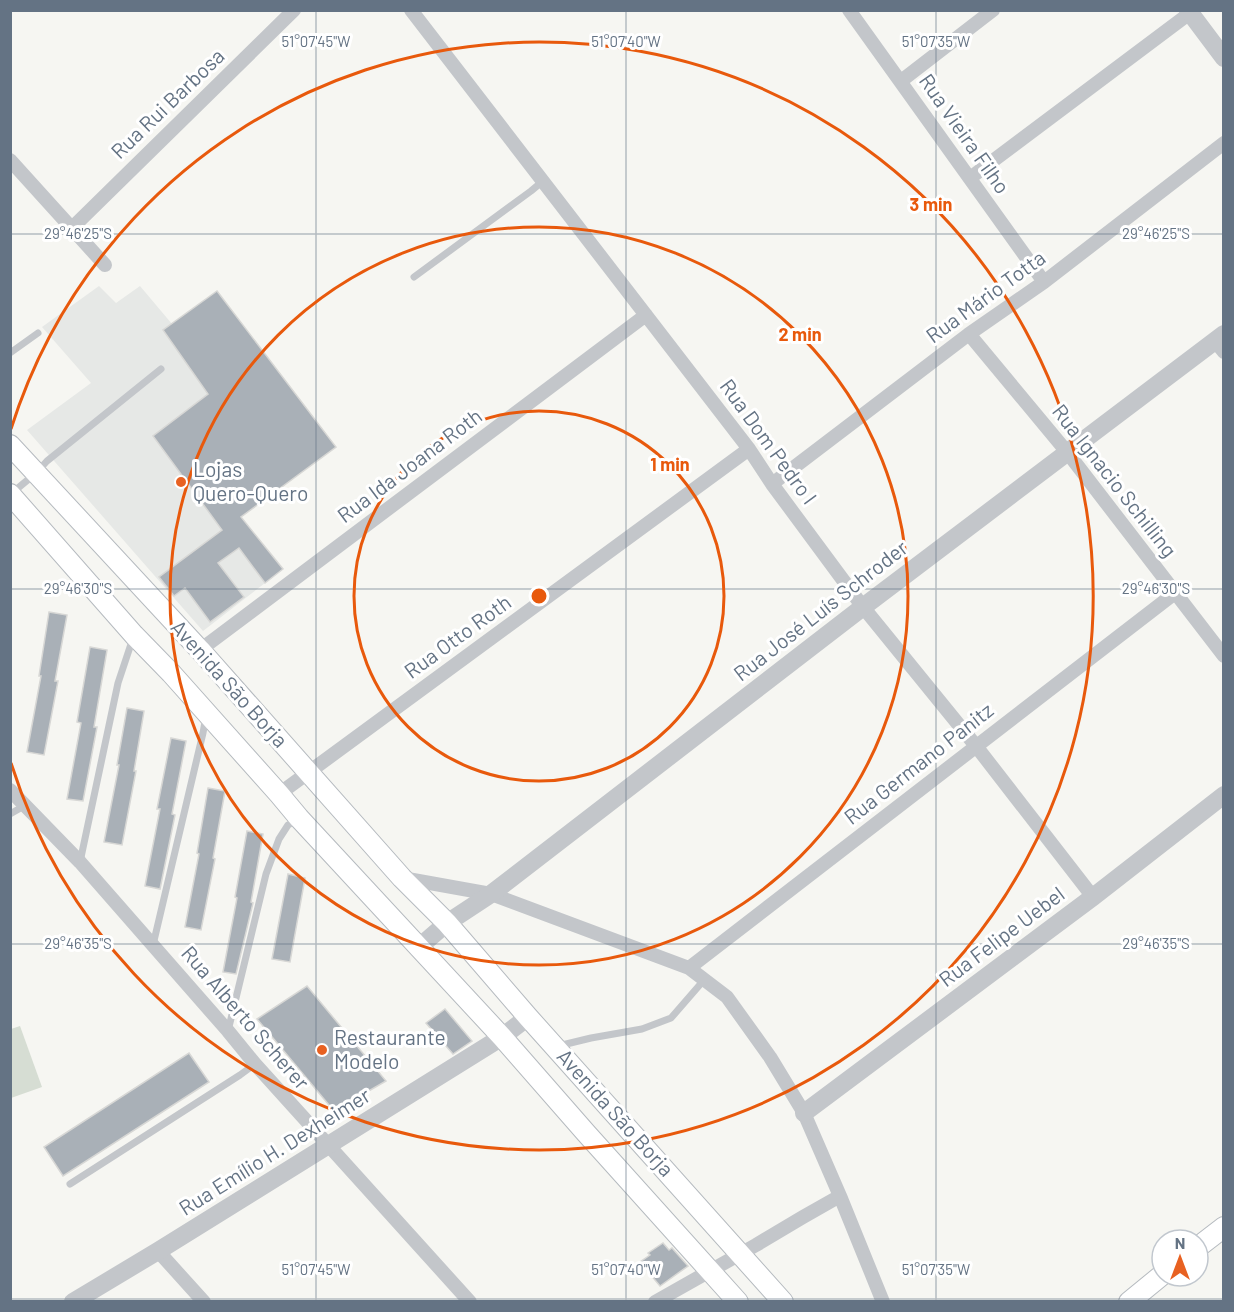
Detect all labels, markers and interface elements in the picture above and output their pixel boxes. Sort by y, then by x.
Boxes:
text: 51°07'45"W [282,32,350,50]
text: 51°07'40"W [591,32,661,50]
text: 51°07'35"W [902,32,970,50]
street label: Rua Rui Barbosa [105,43,229,163]
street label: Rua Vieira Filho [915,68,1016,198]
text: 3 min [910,193,952,215]
text: 29°46'25"S [44,224,112,242]
text: 29°46'25"S [1122,224,1190,242]
street label: Rua Mário Totta [921,244,1050,347]
text: 2 min [778,323,822,345]
street label: Rua Dom Pedro I [715,374,823,508]
street label: Rua Ignacio Schilling [1048,399,1183,561]
street label: Rua Ida Joana Roth [332,402,486,527]
text: 1 min [650,453,690,475]
place label: Lojas Quero-Quero [193,456,308,505]
marker: Lojas Quero-Quero [174,475,188,489]
street label: Rua José Luís Schroder [728,534,912,685]
text: 29°46'30"S [44,579,112,597]
text: 29°46'30"S [1122,579,1190,597]
centre of rings [529,586,549,606]
street label: Rua Otto Roth [399,589,515,683]
street label: Avenida São Borja [166,614,294,752]
street label: Rua Germano Panitz [839,697,998,829]
street label: Rua Felipe Uebel [933,881,1069,991]
text: 29°46'35"S [44,934,112,952]
text: 29°46'35"S [1122,934,1190,952]
street label: Rua Alberto Scherer [177,940,315,1094]
place label: Restaurante Modelo [334,1024,446,1073]
marker: Restaurante Modelo [315,1043,329,1057]
street label: Avenida São Borja [552,1043,680,1181]
street label: Rua Emílio H. Dexheimer [174,1081,375,1220]
north arrow [1150,1228,1210,1288]
text: N [1175,1233,1185,1252]
text: 51°07'45"W [282,1260,350,1278]
text: 51°07'40"W [591,1260,661,1278]
text: 51°07'35"W [902,1260,970,1278]

